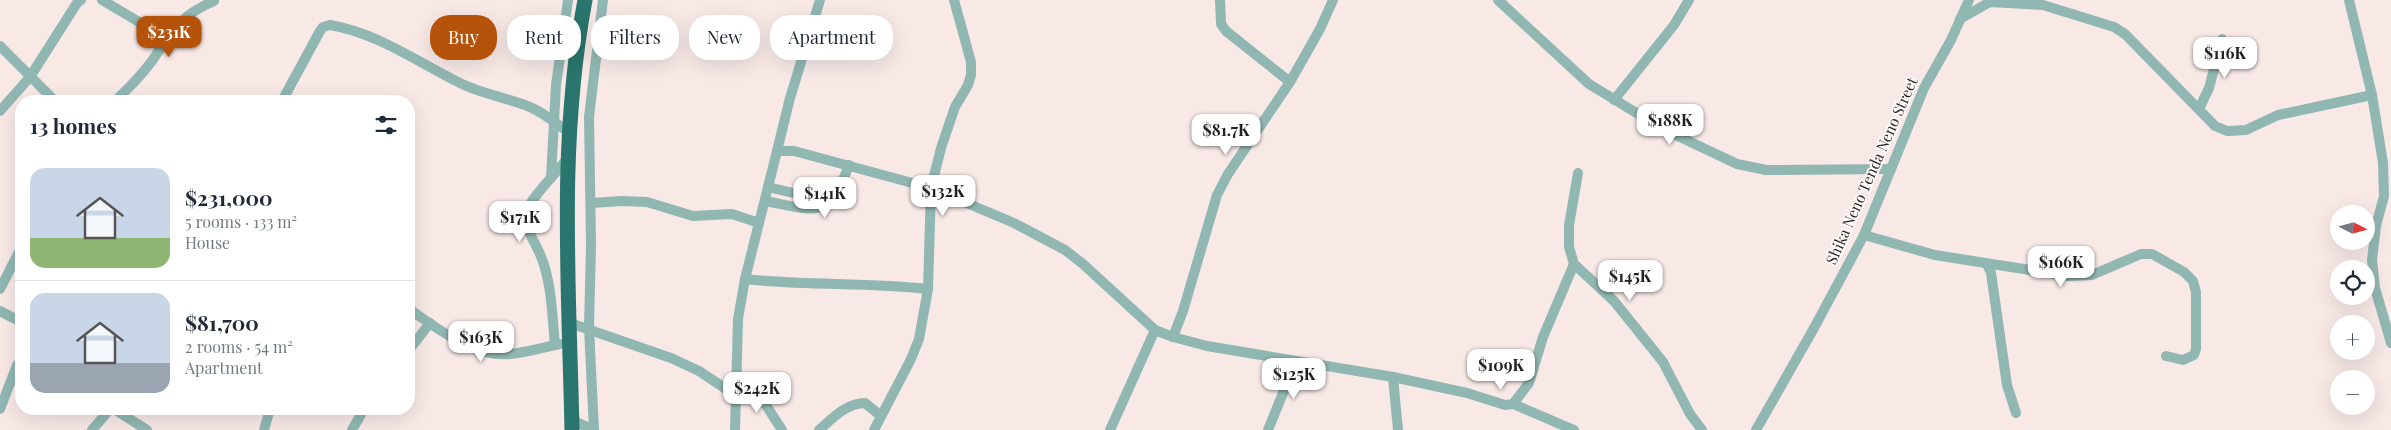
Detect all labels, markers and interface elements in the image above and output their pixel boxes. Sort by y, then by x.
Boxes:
pin: $231K [134,15,204,58]
chip: Buy [430,15,497,60]
chip: Rent [507,15,581,60]
chip: Filters [591,15,679,60]
chip: New [689,15,760,60]
chip: Apartment [770,15,893,60]
text: $231K [148,21,190,42]
pin: $116K [2190,36,2260,79]
text: $116K [2204,42,2246,63]
street label: Shika Neno Tenda Neno Street [1821,73,1922,267]
pin: $188K [1635,104,1705,146]
text: $188K [1648,109,1692,130]
text: 13 homes [30,111,117,139]
icon: filters [372,111,400,139]
pin: $81.7K [1185,114,1267,156]
text: $81.7K [1203,119,1250,140]
pin: $132K [908,174,978,217]
pin: $141K [790,176,860,219]
text: $132K [922,180,964,201]
text: $141K [804,182,846,203]
text: $231,000 [185,183,273,211]
icon: home [70,188,130,248]
pin: $171K [485,200,555,243]
north arrow [2330,205,2375,250]
map controls [2330,205,2375,415]
text: $171K [500,206,540,227]
text: 5 rooms · 133 m² [185,211,297,232]
text: House [185,232,230,253]
pin: $166K [2026,246,2096,288]
text: $166K [2039,251,2083,272]
pin: $145K [1595,260,1665,302]
button: locate [2330,260,2375,305]
text: $145K [1609,265,1651,286]
text: $81,700 [185,308,259,336]
icon: home [70,313,130,373]
button: + [2330,315,2375,360]
pin: $163K [446,320,516,363]
text: $163K [459,326,503,347]
text: 2 rooms · 54 m² [185,336,293,357]
pin: $109K [1466,348,1536,391]
text: $109K [1478,354,1524,375]
text: Apartment [185,357,263,378]
pin: $125K [1259,358,1329,400]
text: $125K [1273,363,1315,384]
button: − [2330,370,2375,415]
pin: $242K [722,372,792,414]
text: $242K [734,377,780,398]

